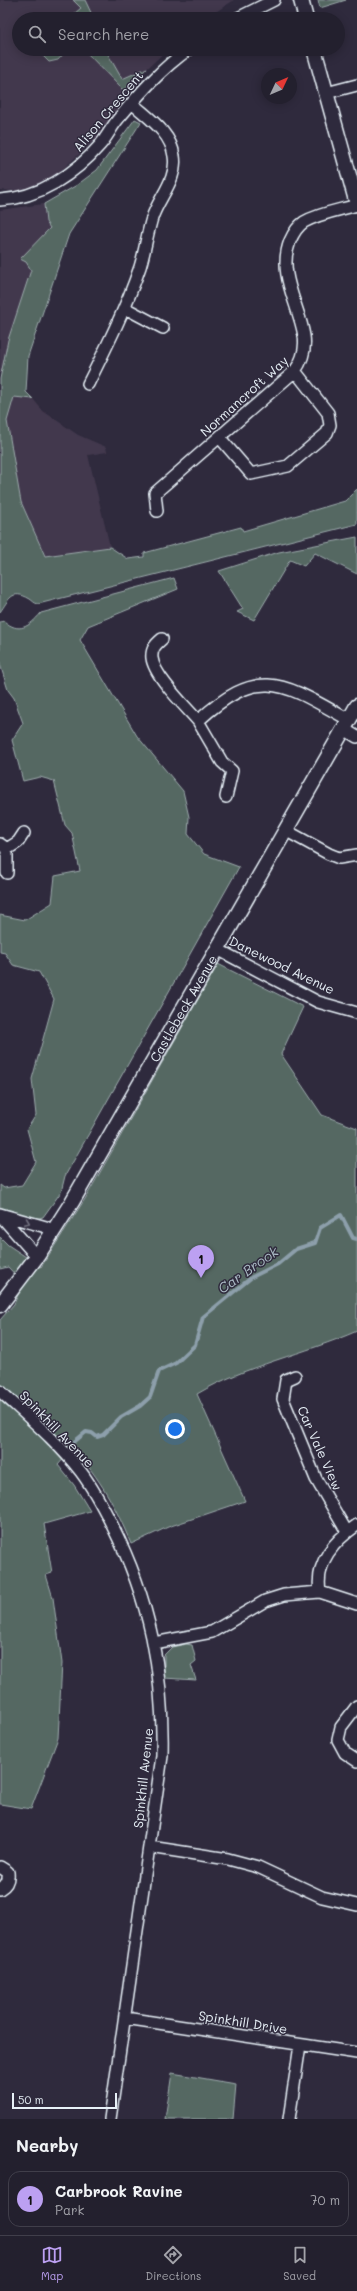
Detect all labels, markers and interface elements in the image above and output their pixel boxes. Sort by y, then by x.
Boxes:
search box [12,12,345,56]
icon: search [26,23,48,45]
text: Search here [58,24,149,44]
street label: Alison Crescent [69,67,147,155]
north arrow [261,68,297,104]
street label: Normancroft Way [196,351,291,440]
street label: Danewood Avenue [227,932,338,997]
street label: Castlebeck Avenue [145,952,220,1065]
one-way arrow [24,1217,31,1225]
water label: Car Brook [214,1241,282,1297]
pin: 1 [188,1245,214,1278]
street label: Spinkhill Avenue [16,1387,98,1471]
street label: Car Vale View [294,1403,347,1493]
your location [165,1419,185,1439]
street label: Spinkhill Avenue [129,1727,156,1829]
street label: Spinkhill Drive [197,2006,289,2037]
scale bar [12,2091,117,2110]
text: 50 m [18,2092,44,2107]
text: Nearby [16,2134,78,2156]
text: Carbrook Ravine [55,2181,183,2201]
text: 1 [27,2191,33,2208]
text: 70 m [310,2191,340,2208]
text: Park [55,2201,84,2218]
tab: Map [41,2244,63,2283]
tab: Directions [145,2244,201,2283]
tab: Saved [283,2244,316,2283]

